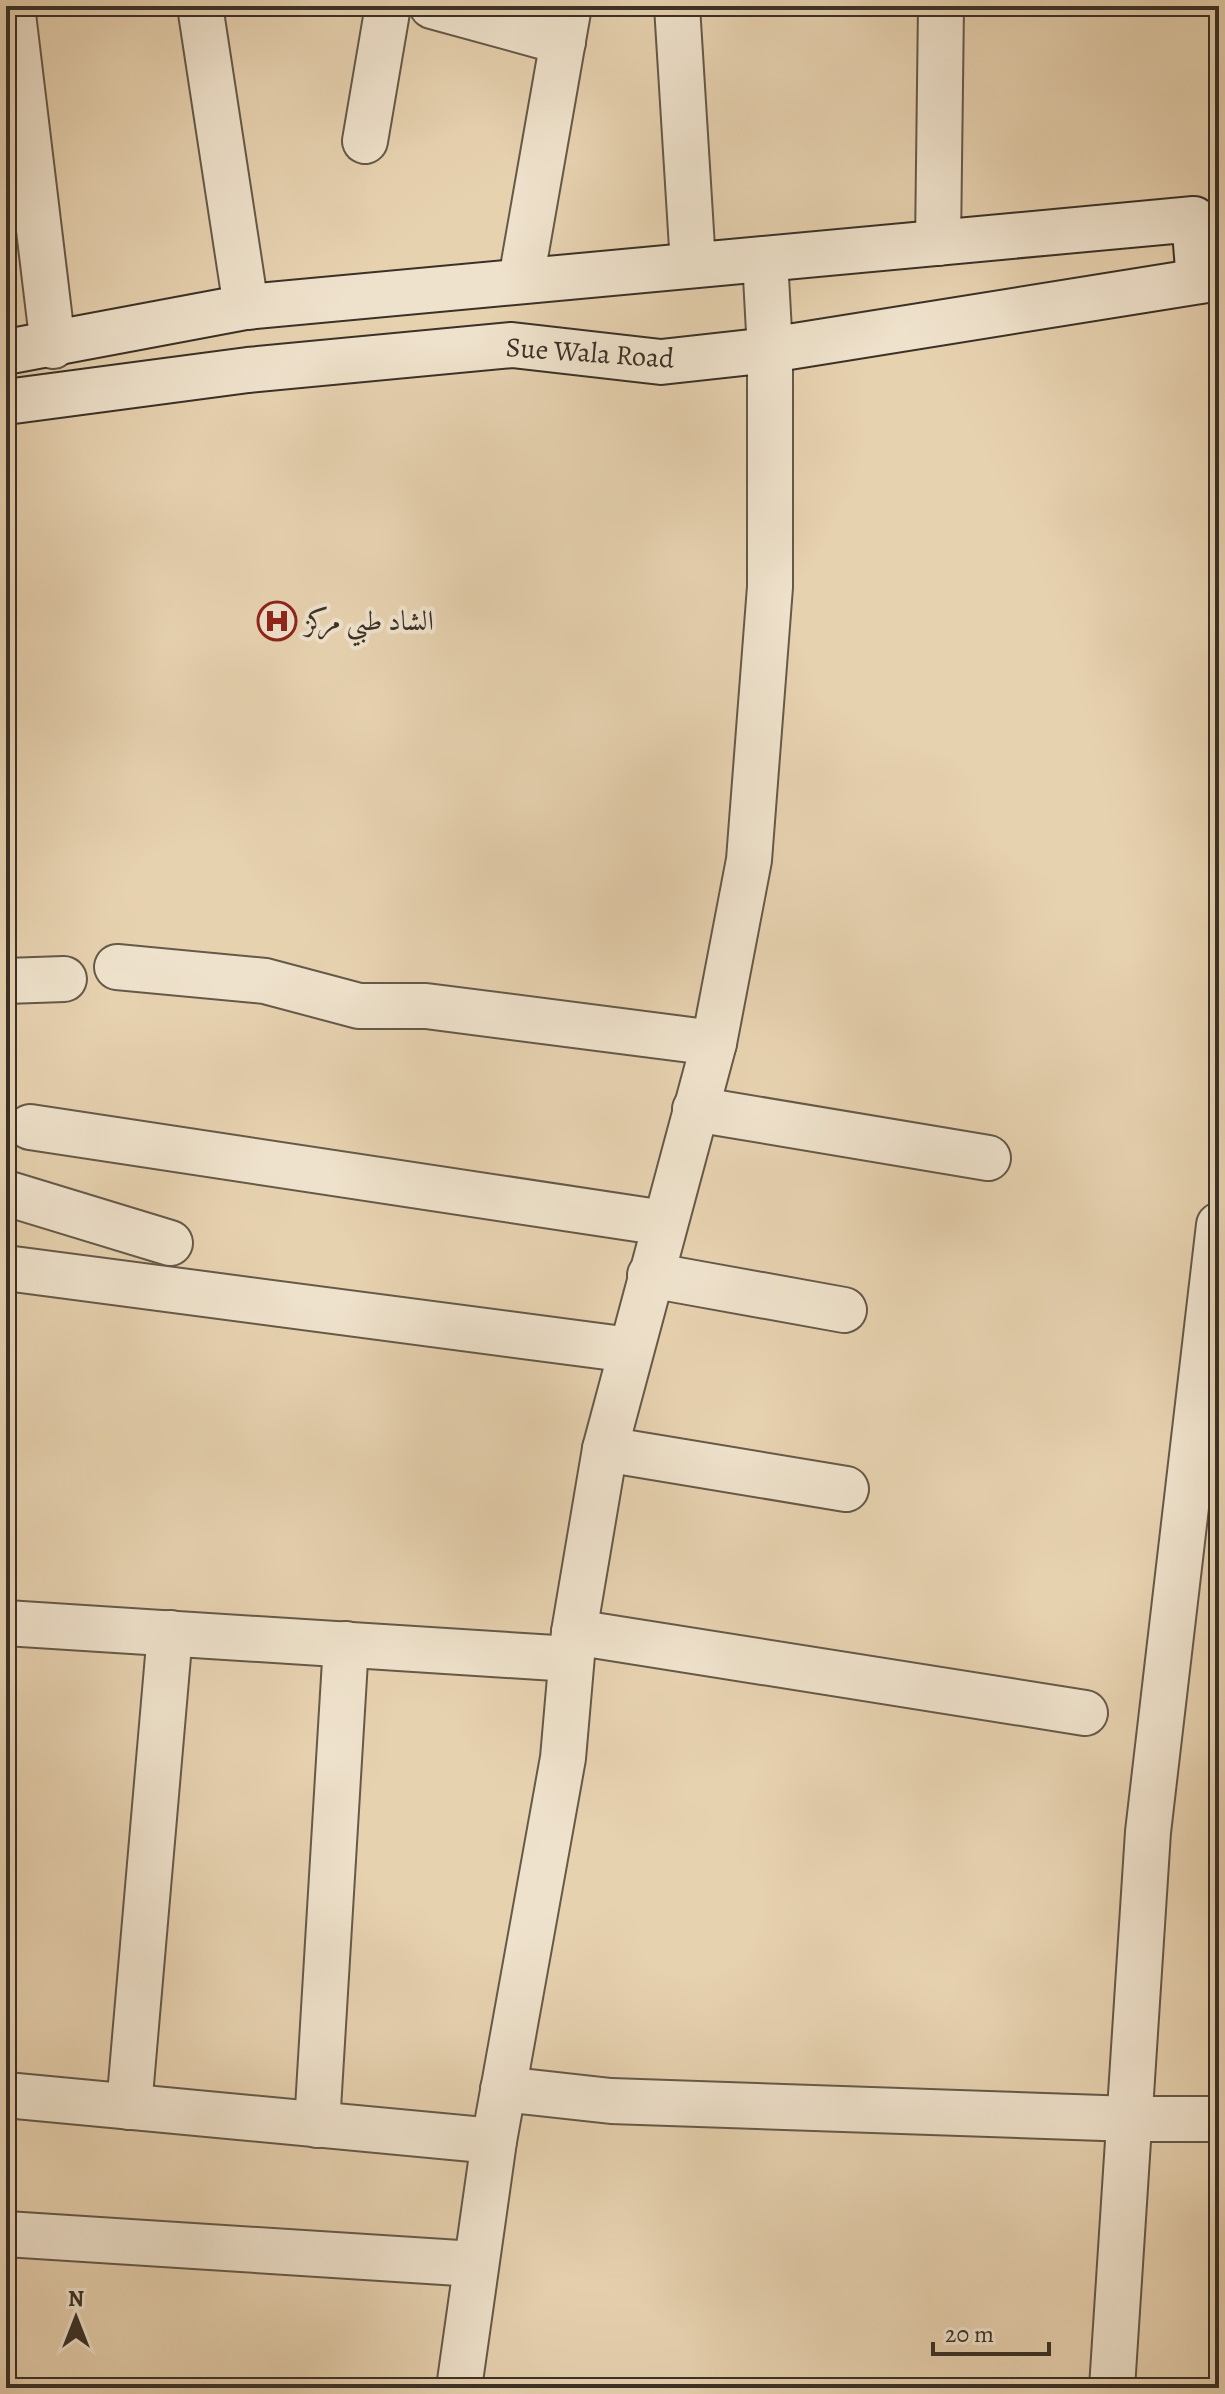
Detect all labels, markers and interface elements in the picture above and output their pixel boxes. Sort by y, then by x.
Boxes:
street label: Sue Wala Road [505,328,676,378]
hospital icon: الشاد طبي مرکز [256,600,298,642]
place label: الشاد طبي مرکز [302,602,434,647]
north arrow [36,2278,116,2358]
text: N [68,2284,84,2314]
scale bar [933,2306,1049,2356]
text: 20 m [945,2318,994,2350]

